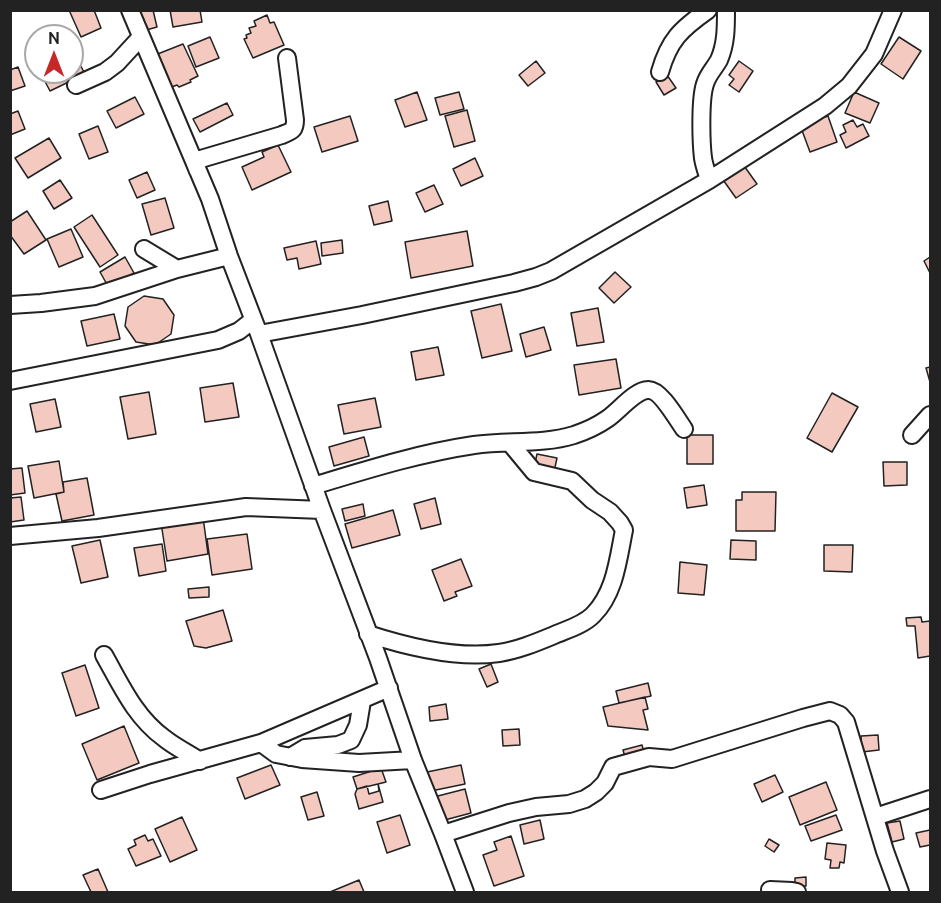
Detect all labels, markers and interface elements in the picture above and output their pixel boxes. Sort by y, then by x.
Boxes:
north arrow [24,24,84,84]
text: N [48,29,60,47]

